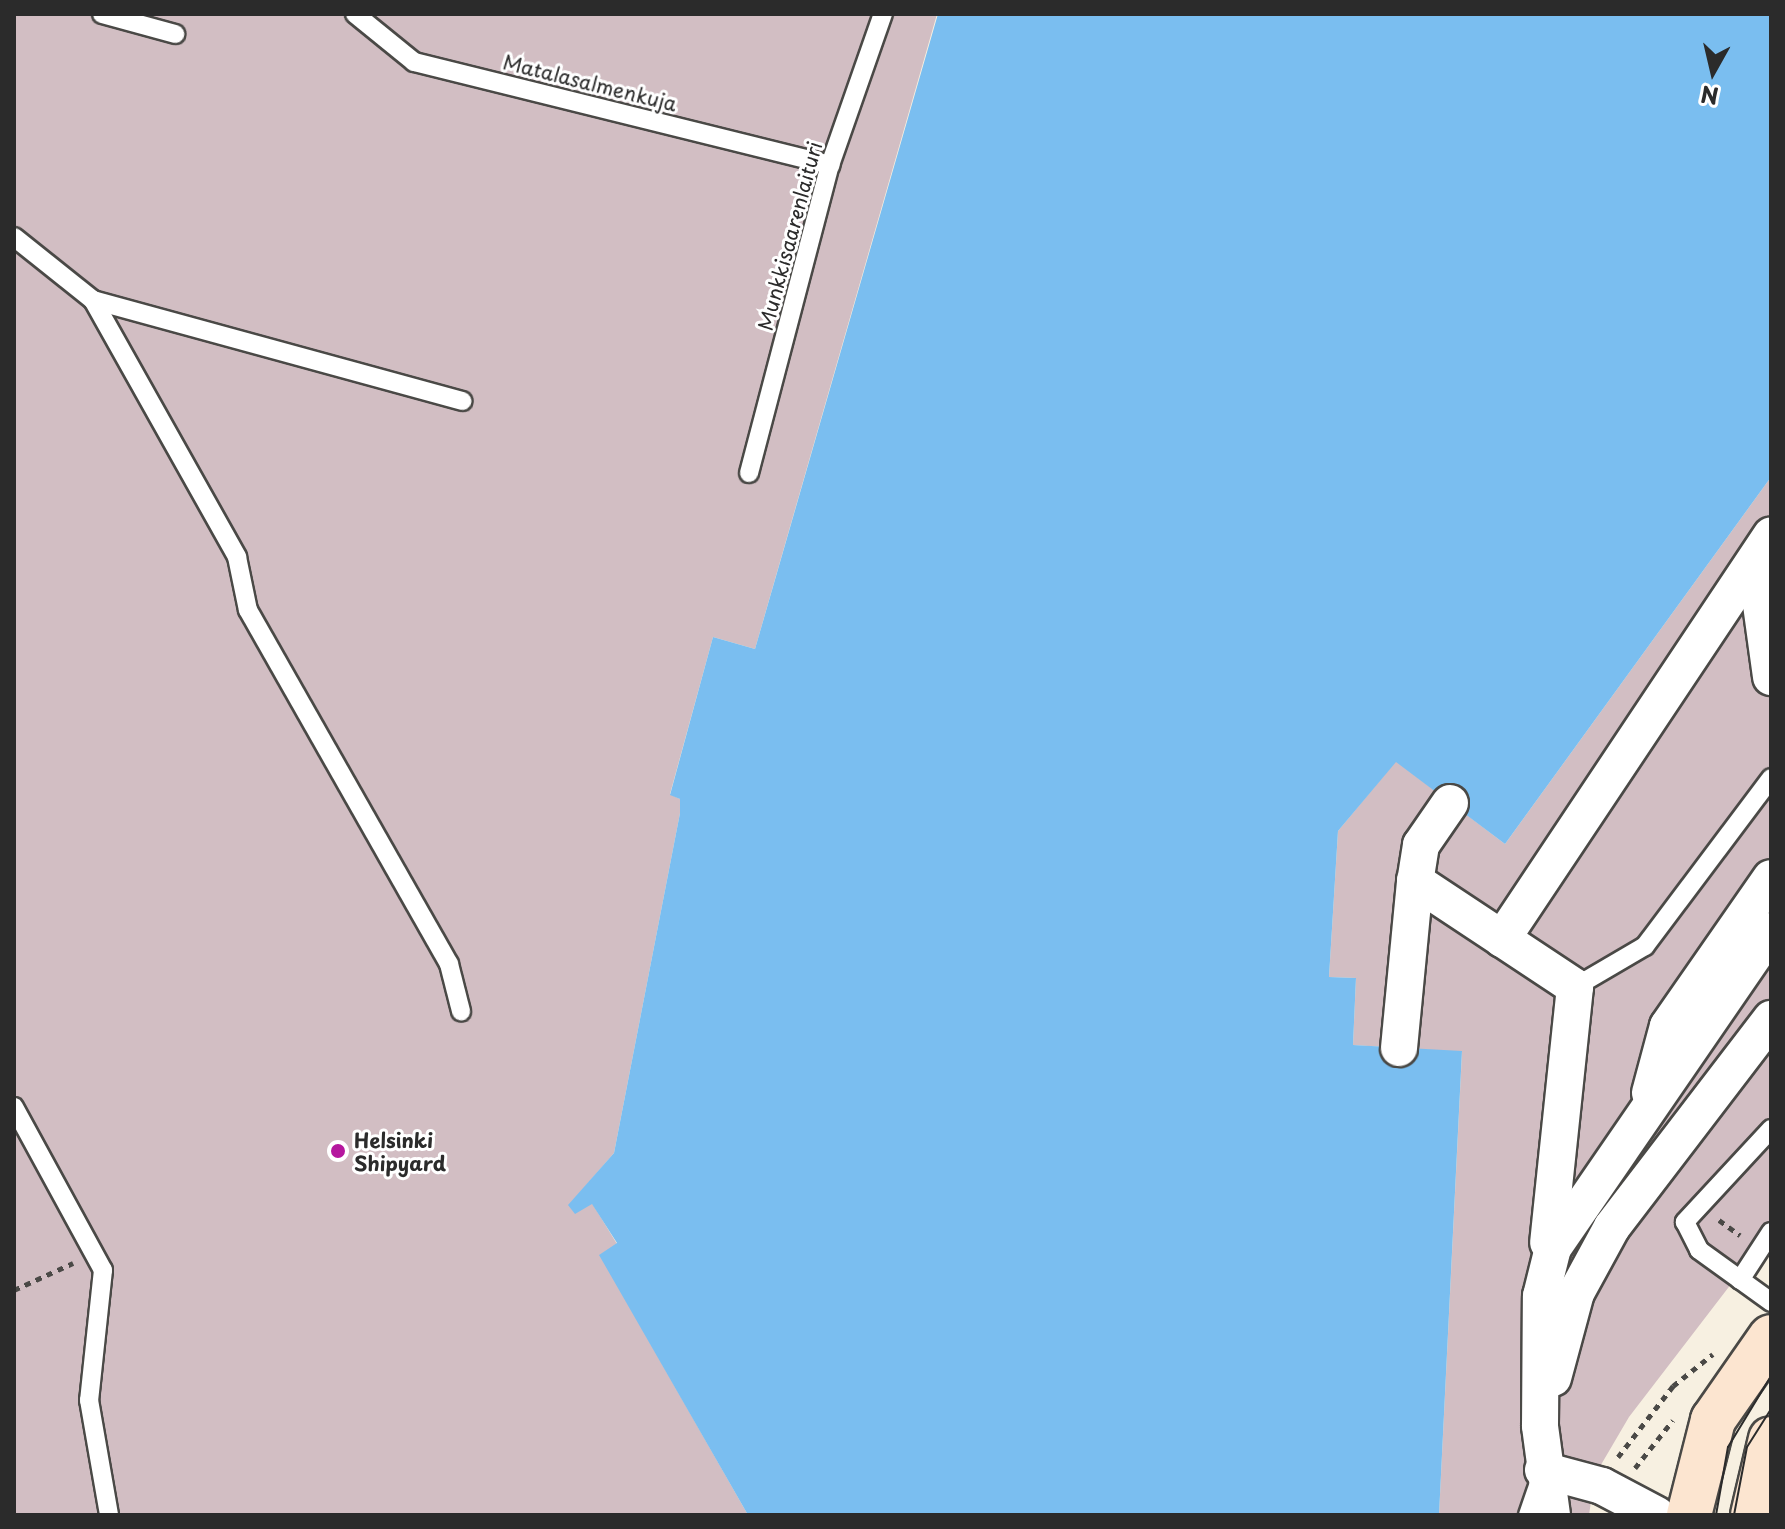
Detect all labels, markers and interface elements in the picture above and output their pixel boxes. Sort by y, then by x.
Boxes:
north arrow [1673,32,1753,112]
street label: Matalasalmenkuja [501,50,679,116]
text: N [1699,79,1721,114]
street label: Munkkisaarenlaituri [753,139,827,333]
place label: Helsinki Shipyard [354,1128,446,1175]
marker: Helsinki Shipyard [329,1142,347,1160]

